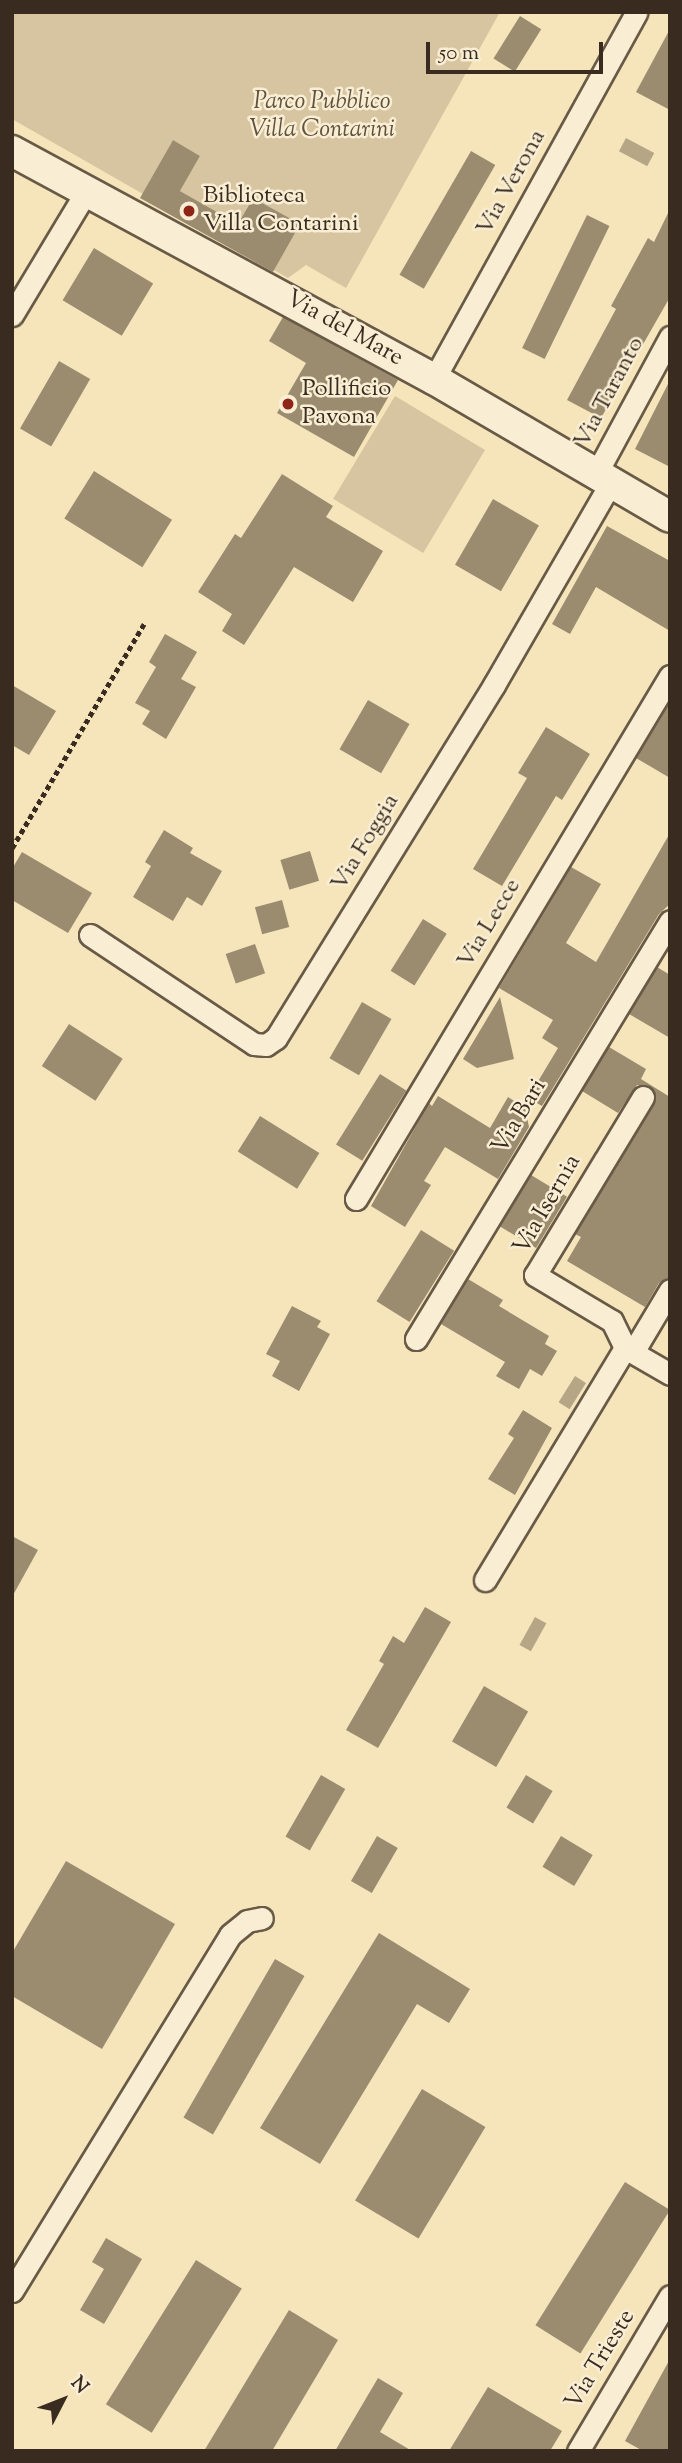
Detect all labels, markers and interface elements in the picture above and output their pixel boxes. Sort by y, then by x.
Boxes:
scale bar [430,28,607,72]
text: 50 m [439,39,479,69]
park label: Parco Pubblico Villa Contarini [249,89,395,145]
street label: Via Verona [471,125,553,241]
place label: Biblioteca Villa Contarini [203,183,359,239]
marker: Biblioteca Villa Contarini [181,203,197,219]
street label: Via del Mare [280,285,408,373]
street label: Via Taranto [569,332,651,454]
place label: Pollificio Pavona [302,376,391,432]
marker: Pollificio Pavona [280,396,296,412]
street label: Via Foggia [326,789,406,897]
street label: Via Lecce [452,874,528,974]
street label: Via Bari [486,1074,554,1160]
street label: Via Isernia [508,1150,588,1260]
street label: Via Trieste [560,2305,642,2415]
north arrow [28,2365,98,2435]
text: N [64,2371,94,2400]

